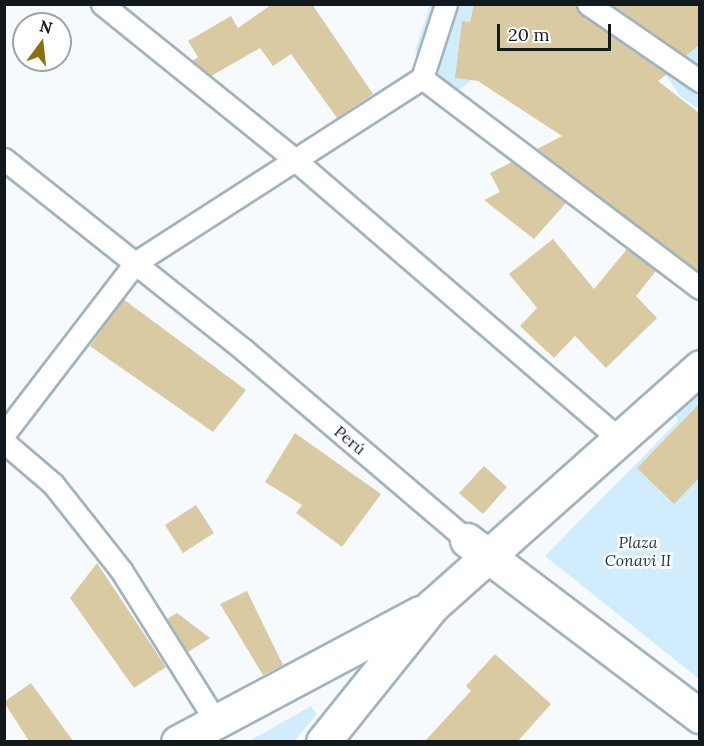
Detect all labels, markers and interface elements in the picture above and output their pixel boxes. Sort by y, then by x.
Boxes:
north arrow [12,12,72,72]
scale bar [500,12,614,50]
text: N [38,15,55,38]
text: 20 m [508,23,550,46]
street label: Perú [331,421,369,459]
park label: Plaza Conavi II [605,532,671,570]

